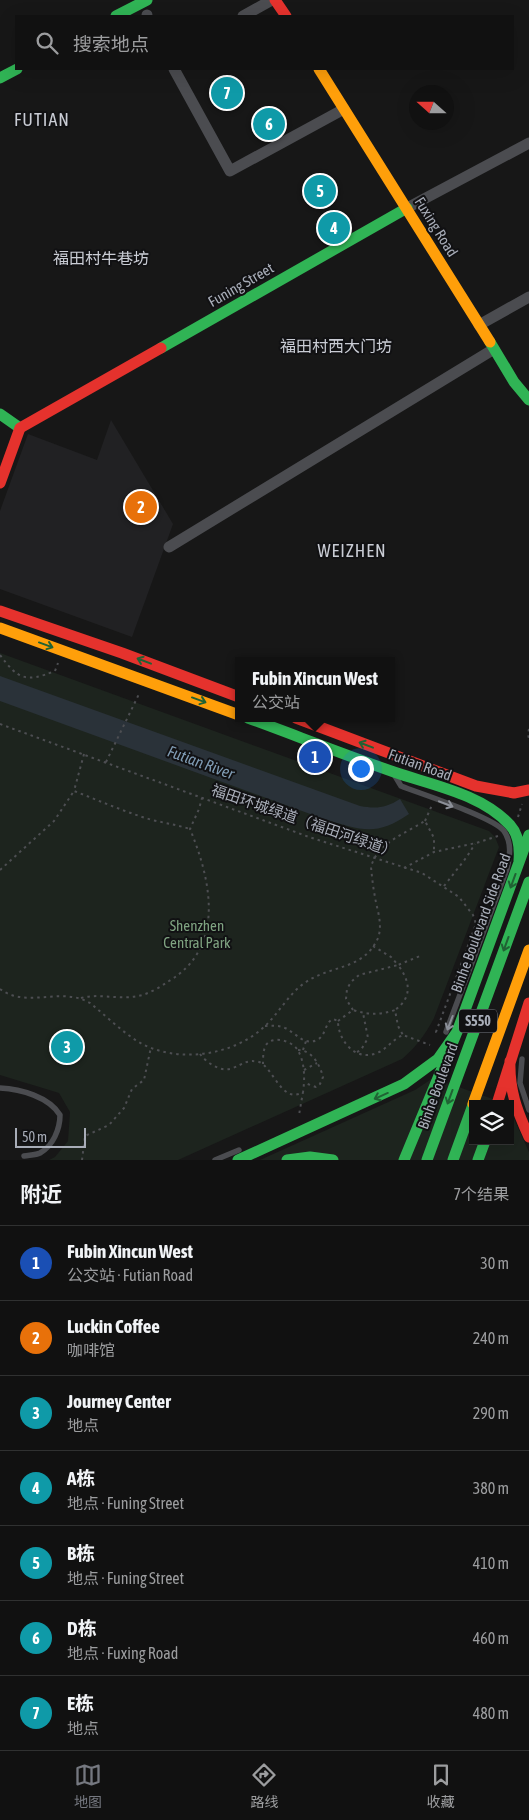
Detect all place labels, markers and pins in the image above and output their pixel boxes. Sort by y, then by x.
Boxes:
pin: 7 [211,74,243,112]
pin: 6 [253,105,285,143]
pin: 5 [304,172,336,210]
pin: 4 [318,209,350,247]
pin: 2 [125,488,157,526]
pin: 1 [299,738,331,776]
pin: 3 [51,1028,83,1066]

